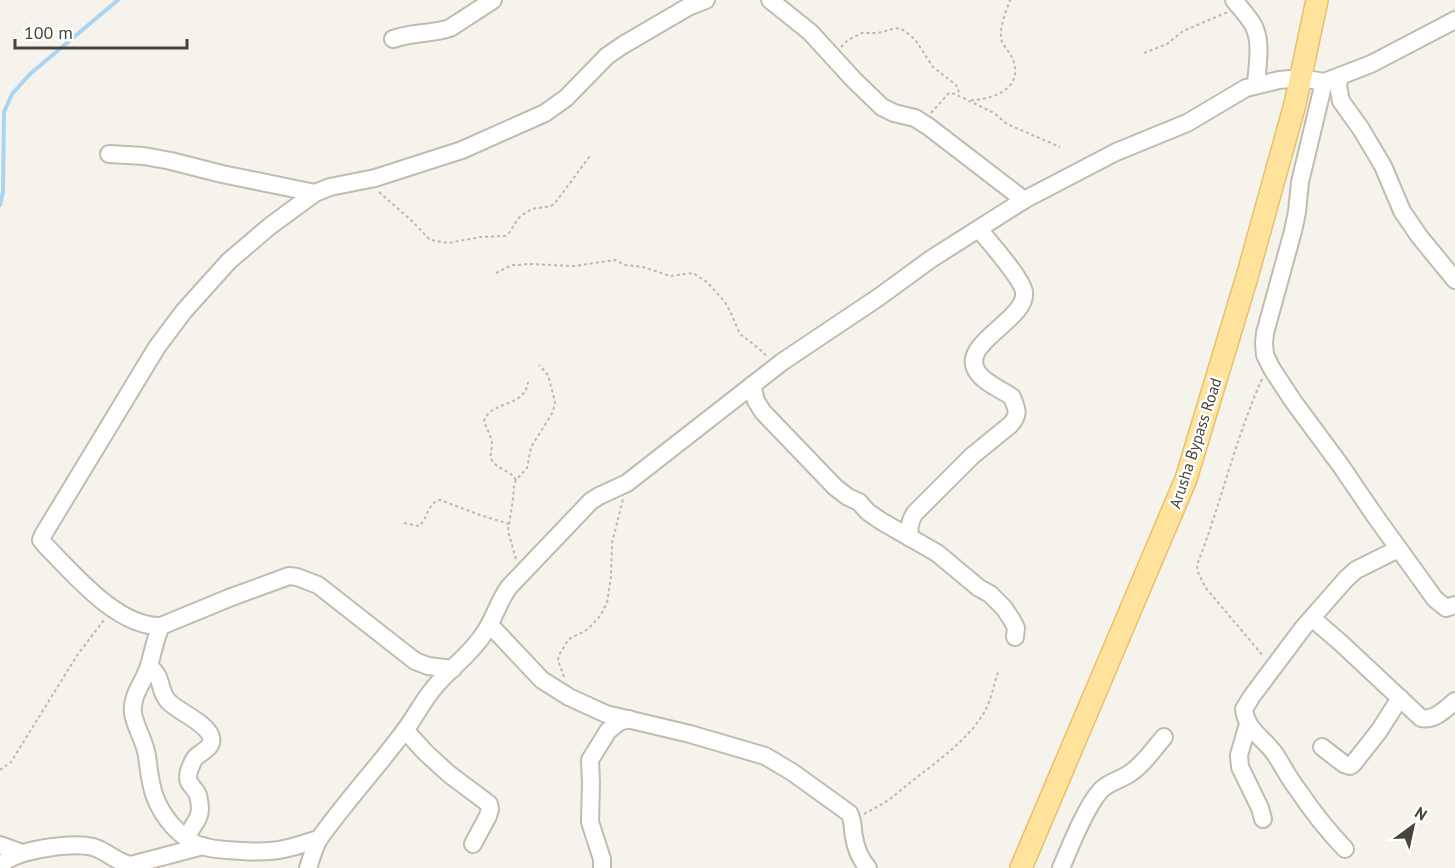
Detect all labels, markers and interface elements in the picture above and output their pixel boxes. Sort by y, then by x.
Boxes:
scale bar [15,12,188,50]
text: 100 m [24,21,73,44]
street label: Arusha Bypass Road [1164,375,1226,511]
north arrow [1383,796,1443,856]
text: N [1411,802,1431,825]

